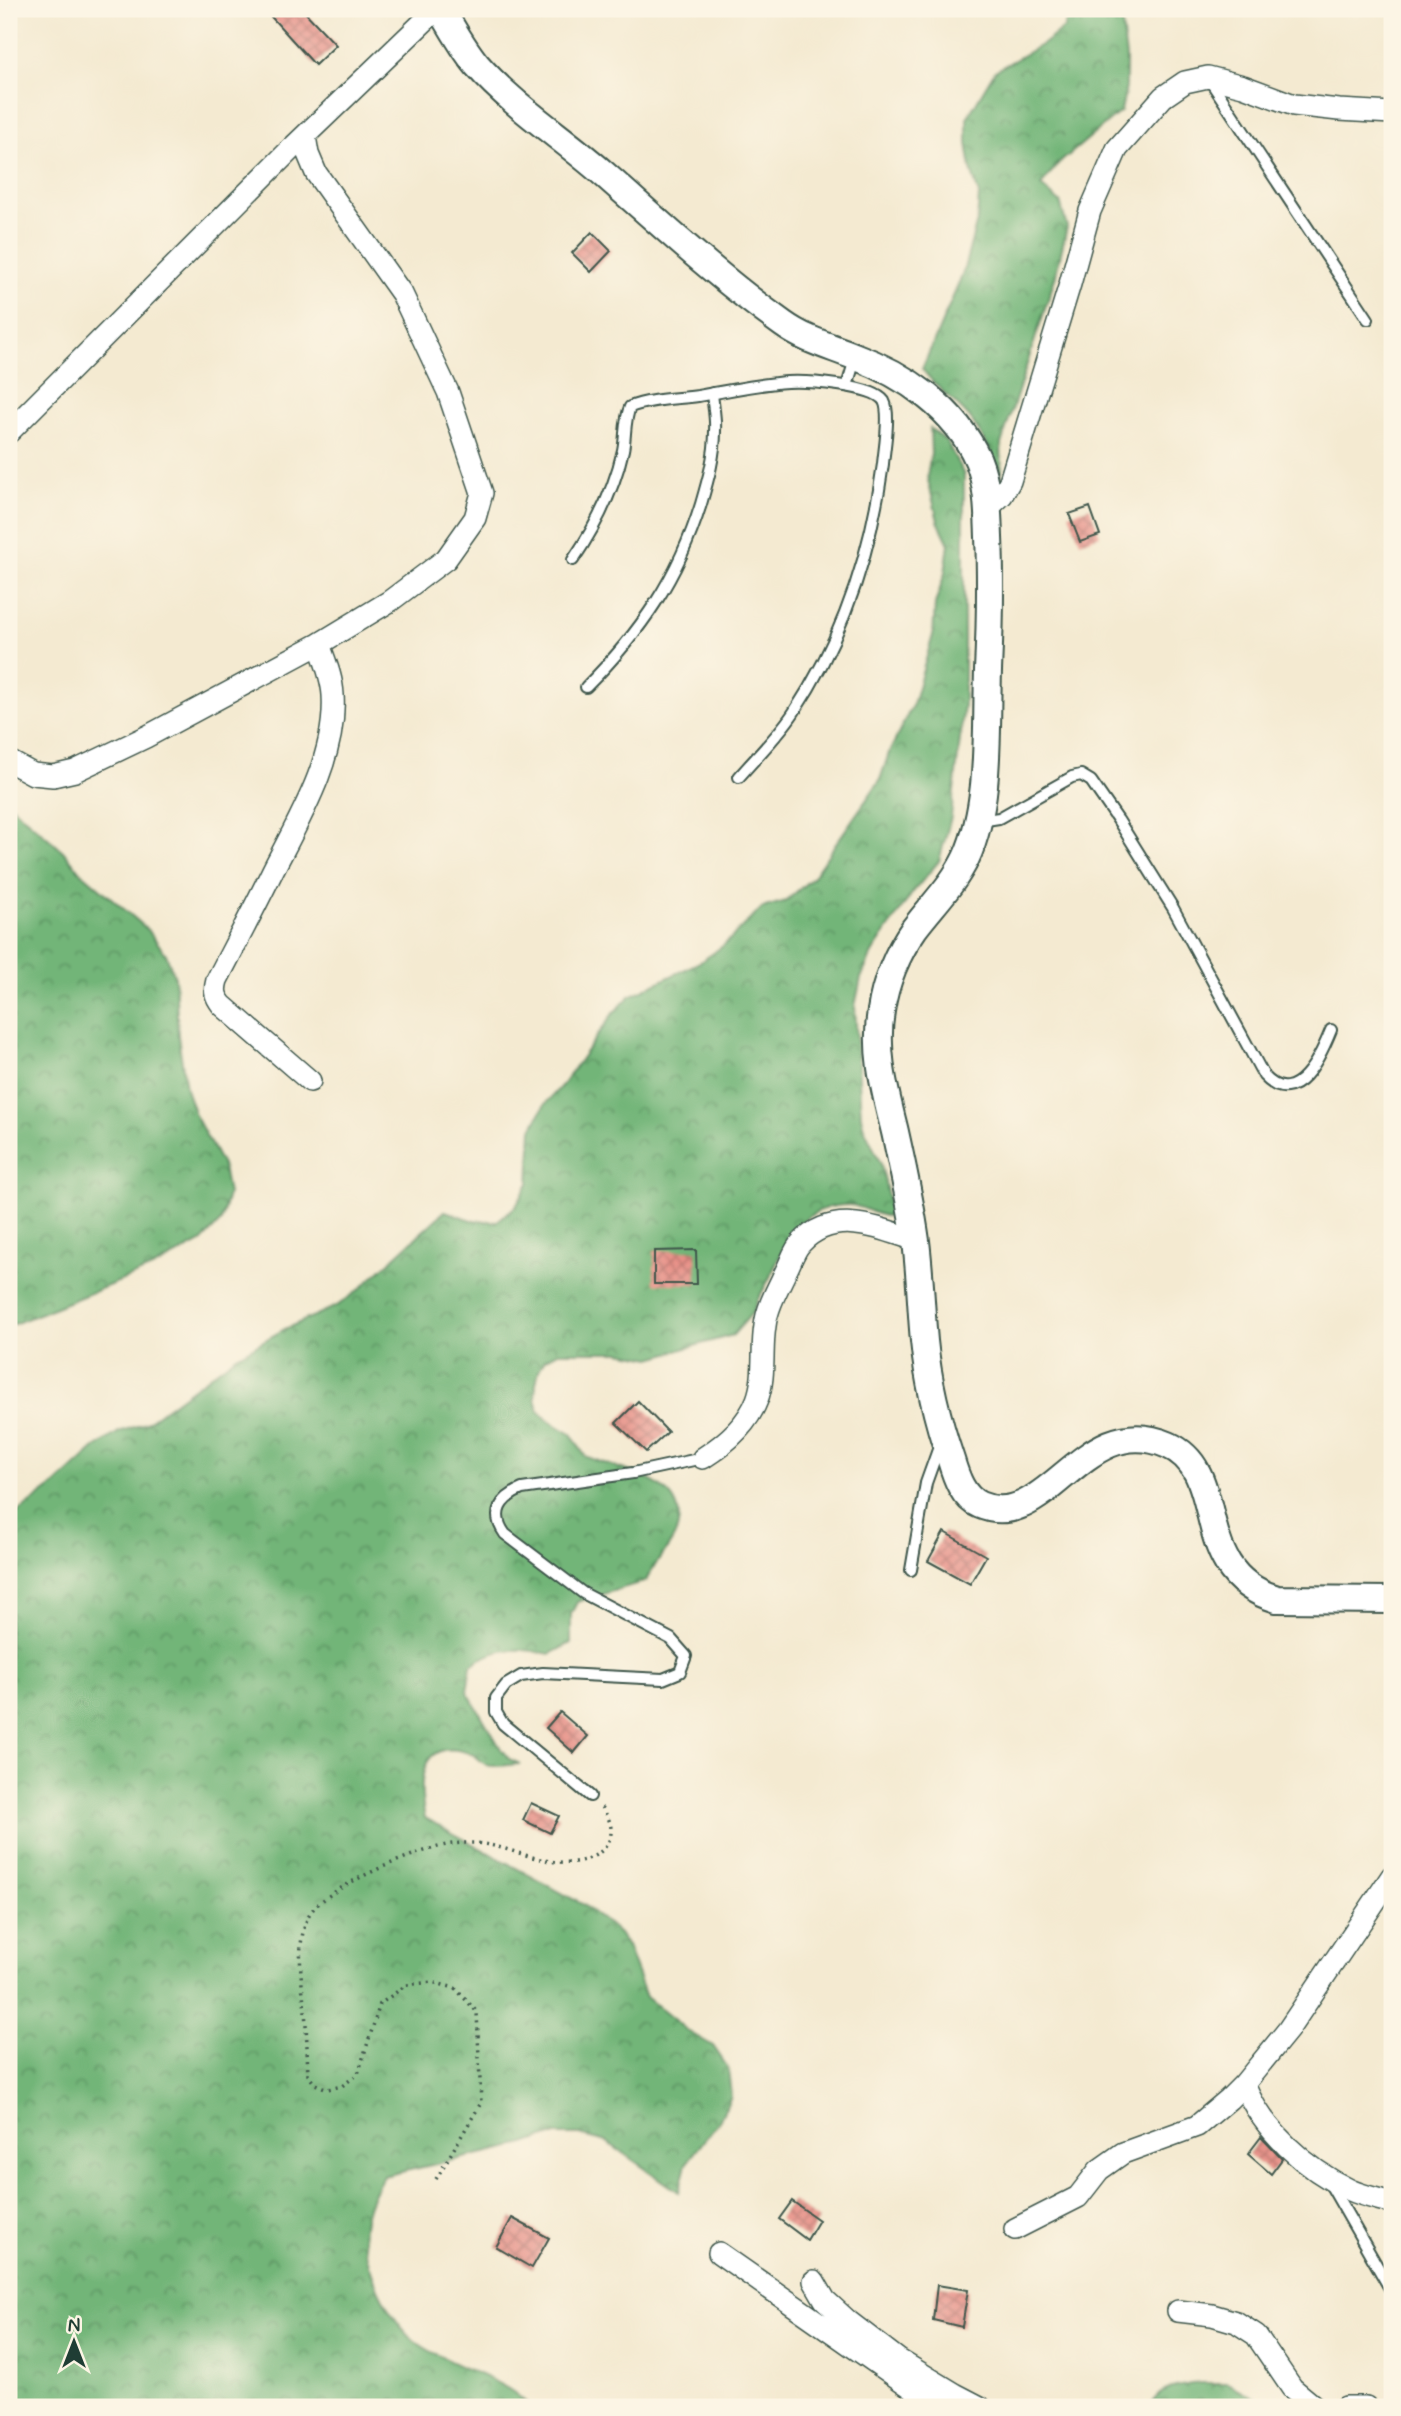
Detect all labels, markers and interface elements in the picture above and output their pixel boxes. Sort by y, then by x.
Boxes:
north arrow [38,2308,108,2378]
text: N [68,2314,80,2339]

